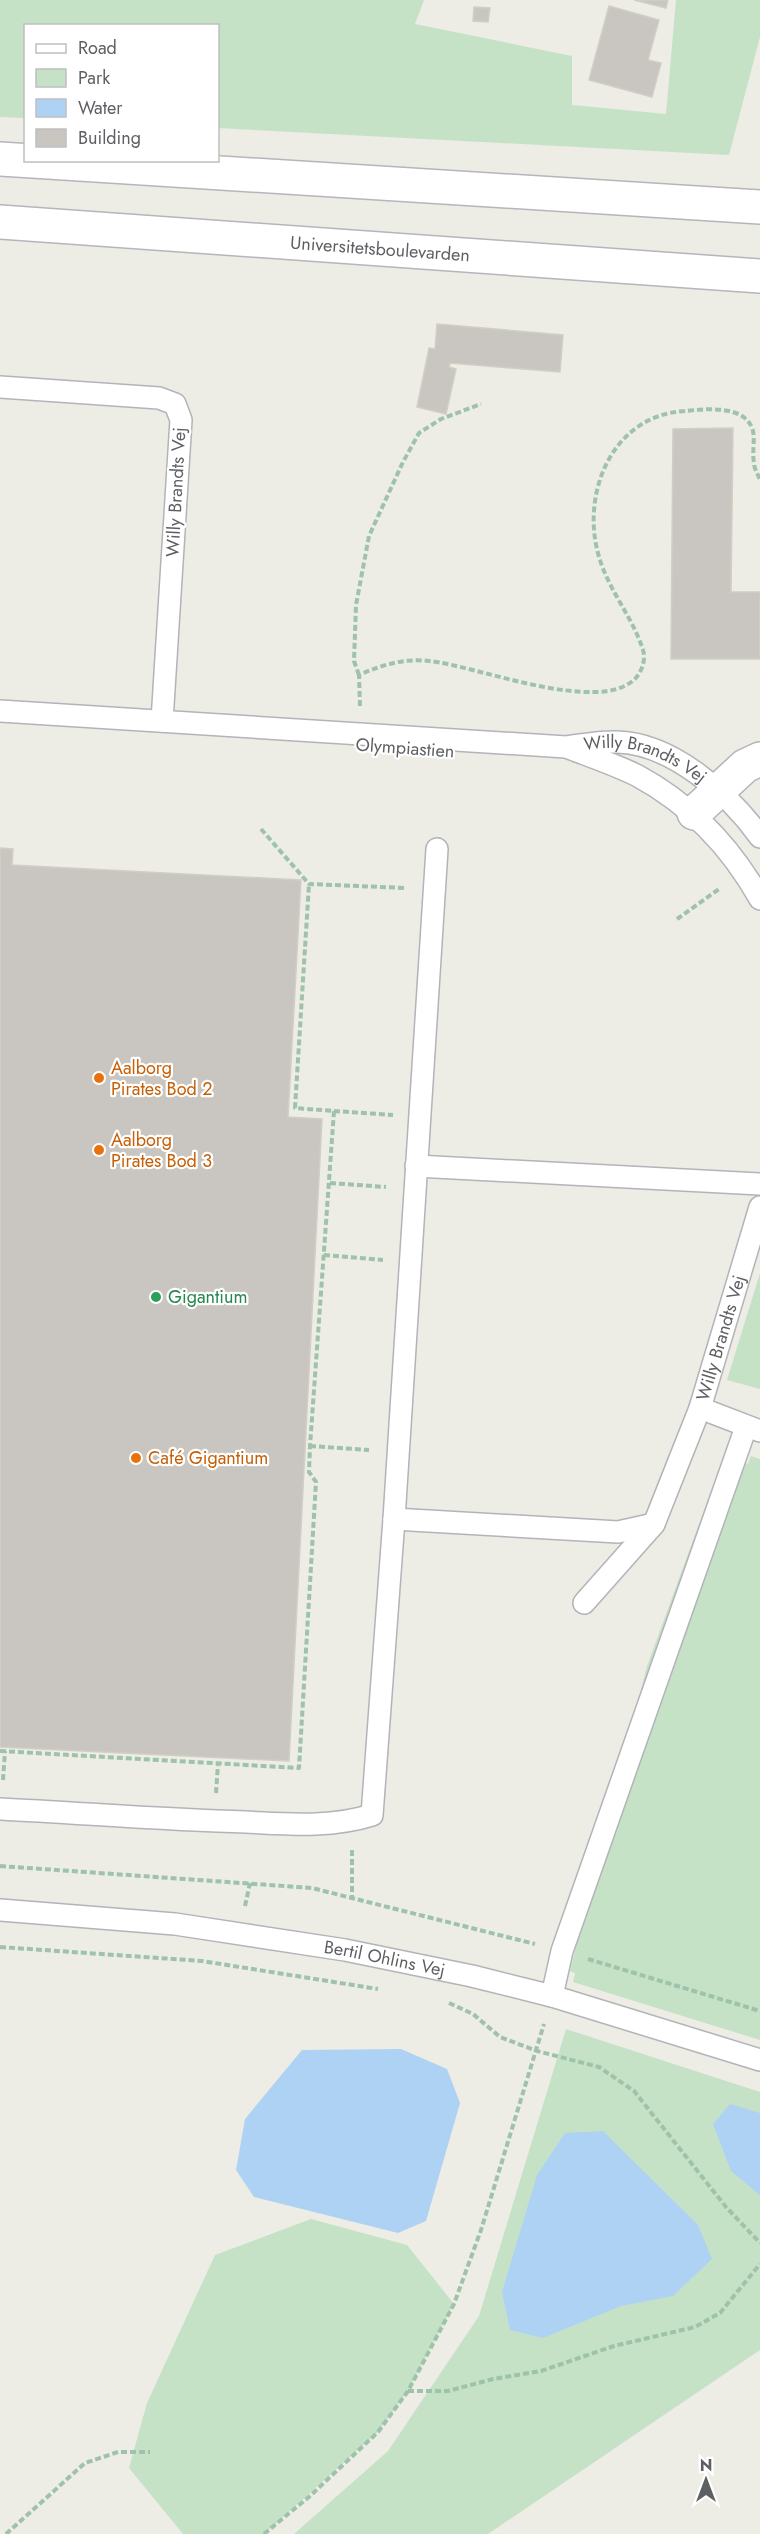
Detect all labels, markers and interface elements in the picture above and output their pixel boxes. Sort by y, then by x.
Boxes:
legend [24,24,219,162]
text: Road [78,35,117,61]
text: Park [78,65,110,91]
text: Water [78,95,123,121]
text: Building [78,125,141,151]
street label: Universitetsboulevarden [289,230,471,268]
street label: Willy Brandts Vej [160,426,192,558]
street label: Willy Brandts Vej [582,729,712,789]
street label: Olympiastien [355,732,455,764]
place label: Aalborg Pirates Bod 2 [111,1055,212,1102]
marker: Aalborg Pirates Bod 2 [92,1071,106,1085]
place label: Aalborg Pirates Bod 3 [111,1127,212,1174]
marker: Aalborg Pirates Bod 3 [92,1143,106,1157]
street label: Willy Brandts Vej [690,1272,752,1404]
place label: Gigantium [168,1284,248,1310]
marker: Gigantium [149,1290,163,1304]
place label: Café Gigantium [148,1445,268,1471]
marker: Café Gigantium [129,1451,143,1465]
street label: Bertil Ohlins Vej [322,1934,447,1983]
north arrow [676,2450,736,2510]
text: N [700,2454,712,2477]

